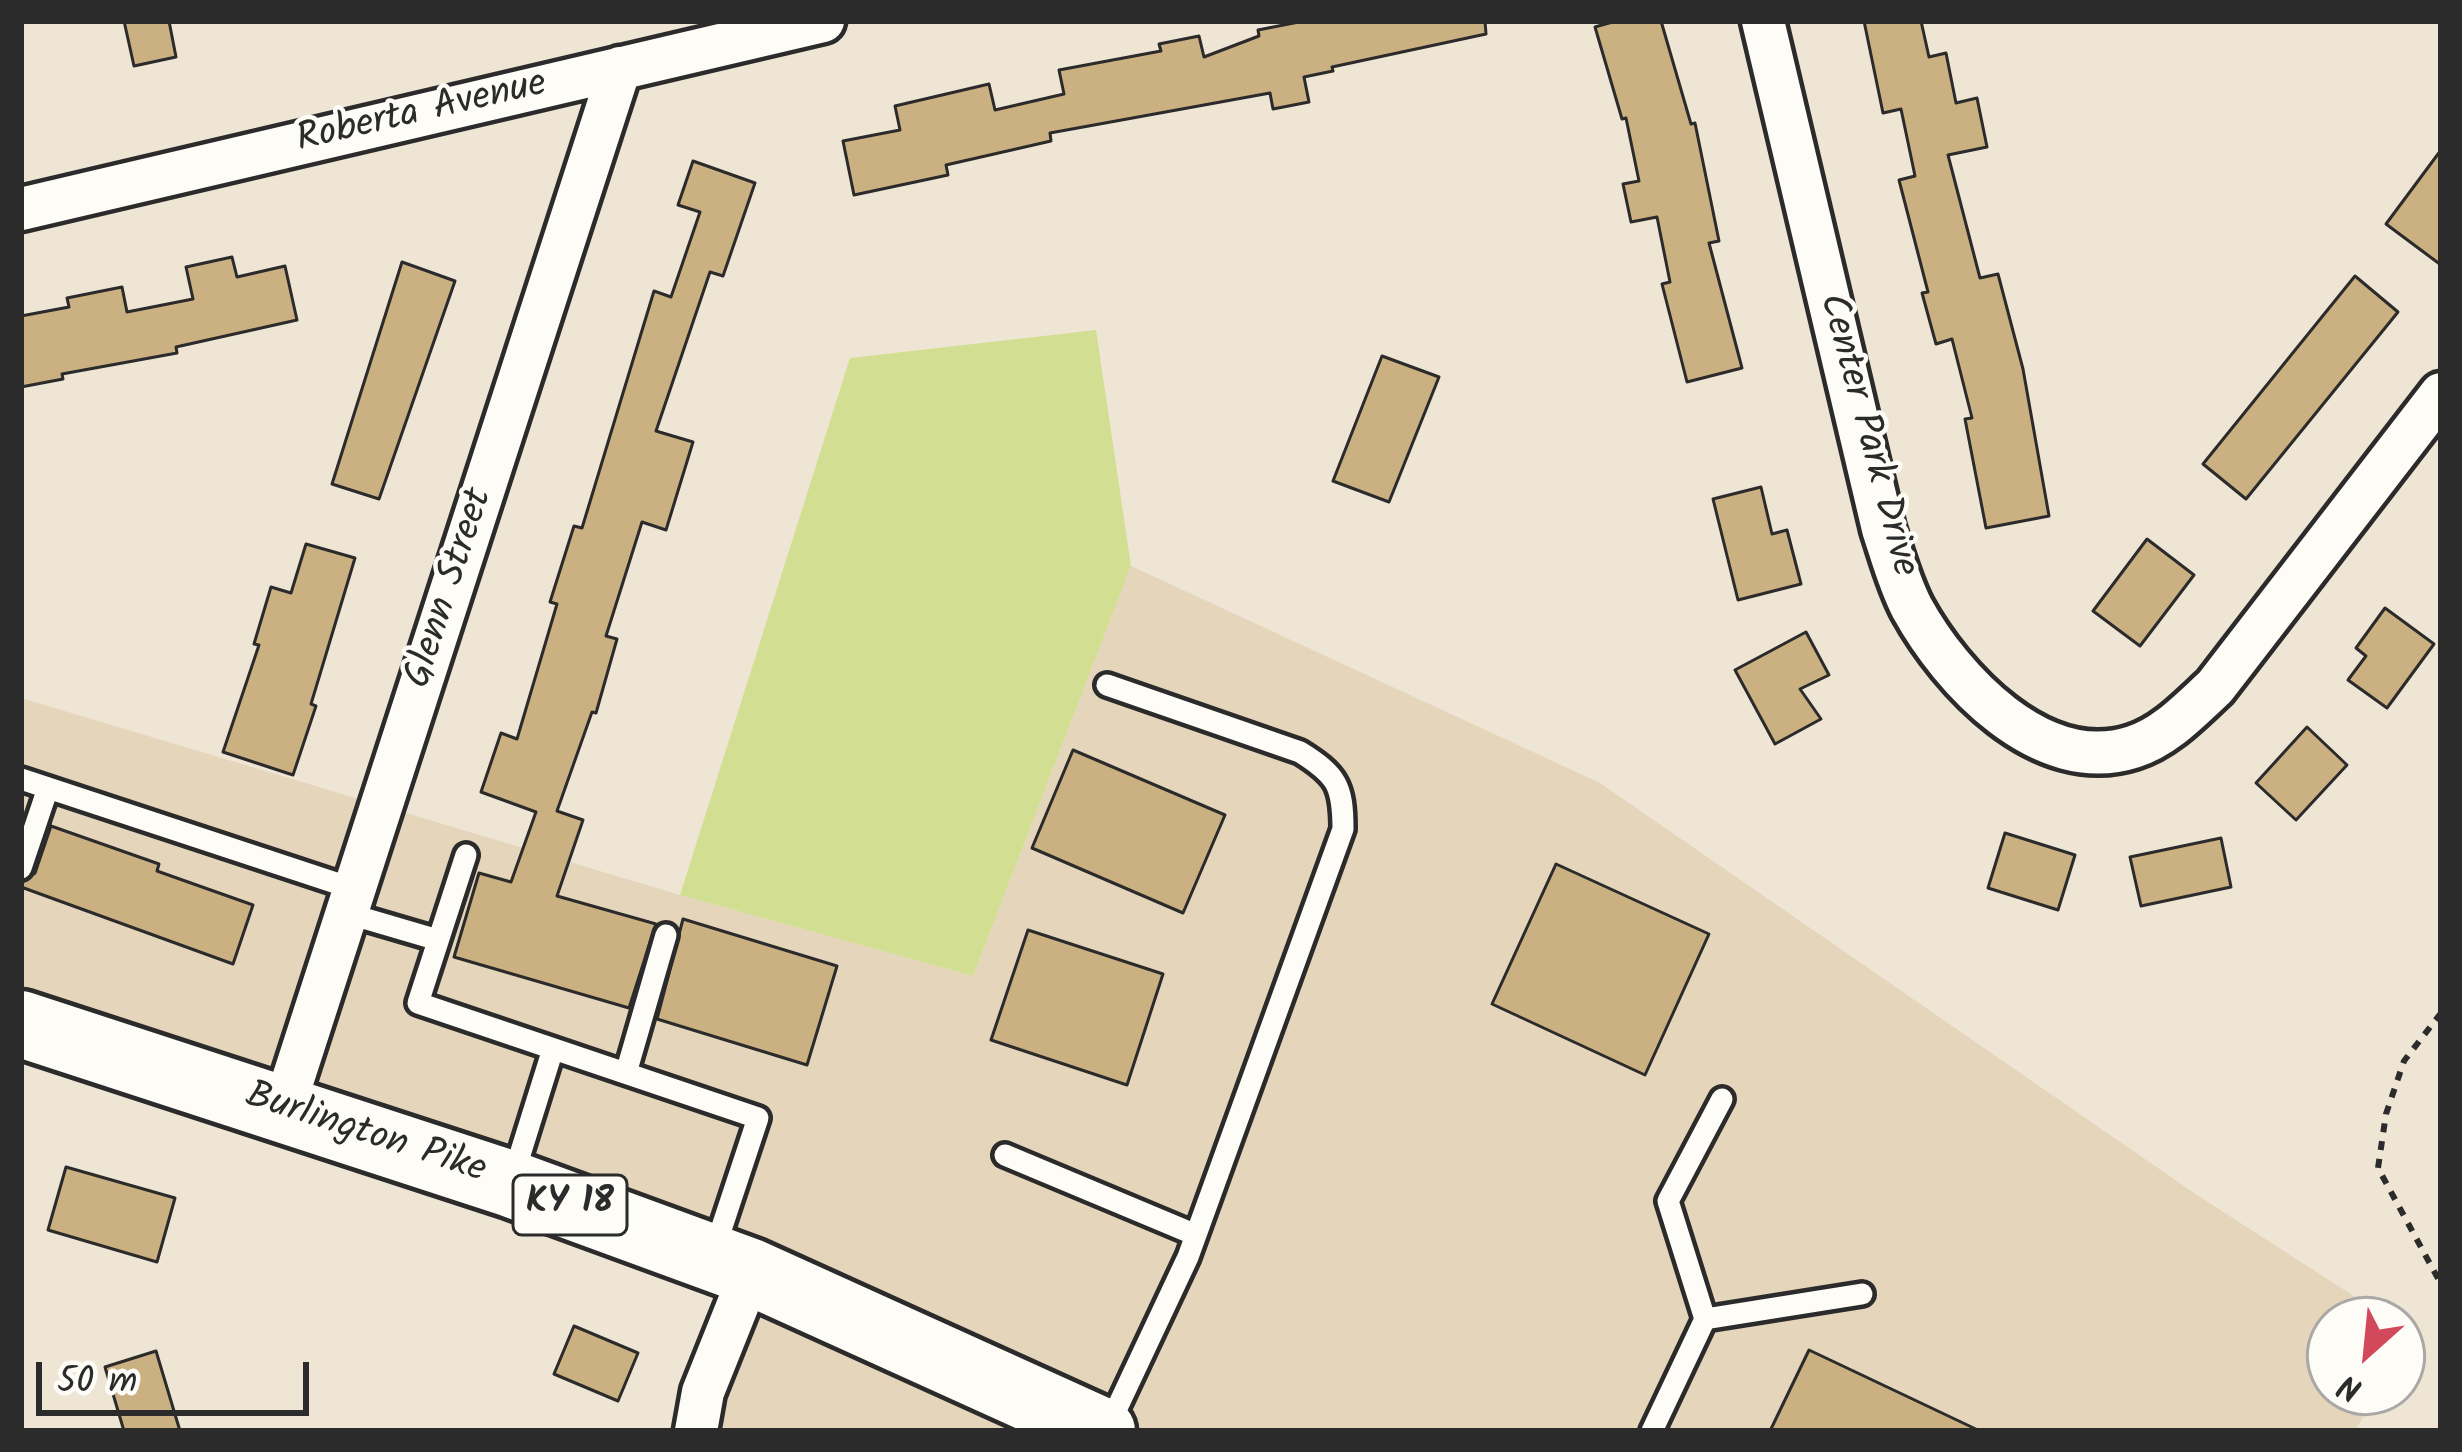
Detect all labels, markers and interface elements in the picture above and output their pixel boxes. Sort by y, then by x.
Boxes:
street label: Roberta Avenue [292,63,552,167]
street label: Center Park Drive [1805,290,1925,582]
street label: Glenn Street [398,483,506,695]
street label: Burlington Pike [239,1075,491,1197]
road number: KY 18 [513,1175,627,1235]
north arrow [2306,1296,2426,1416]
scale bar [42,1338,315,1412]
text: 50 m [57,1354,137,1411]
text: N [2329,1358,2372,1414]

